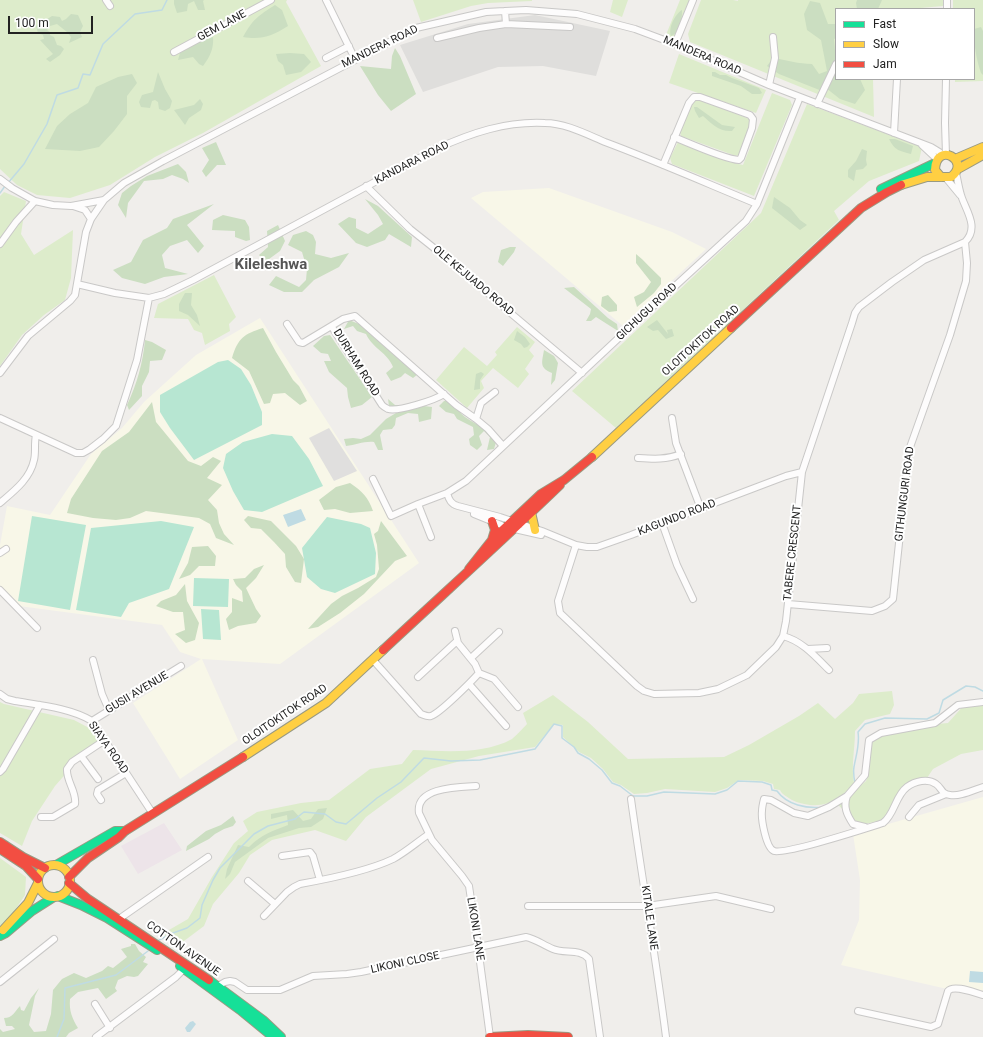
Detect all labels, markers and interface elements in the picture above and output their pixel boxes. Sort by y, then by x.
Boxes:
scale bar [10,8,95,34]
street label: GEM LANE [195,8,249,44]
legend [835,8,975,80]
text: 100 m [15,16,49,30]
text: Fast [873,17,896,31]
street label: MANDERA ROAD [340,23,420,71]
street label: MANDERA ROAD [661,34,743,78]
text: Slow [873,37,899,51]
text: Jam [873,57,897,71]
street label: KANDARA ROAD [373,139,451,187]
street label: OLE KEJUADO ROAD [430,243,516,319]
district label: Kileleshwa [235,256,307,274]
street label: GICHUGU ROAD [614,280,680,344]
street label: OLOITOKITOK ROAD [660,303,742,379]
street label: DURHAM ROAD [330,327,382,399]
street label: GITHUNGURI ROAD [893,446,917,542]
street label: KAGUNDO ROAD [636,497,718,539]
street label: TABERE CRESCENT [781,504,805,602]
street label: GUSII AVENUE [103,669,171,717]
street label: OLOITOKITOK ROAD [240,682,330,748]
street label: SIAYA ROAD [85,719,131,777]
street label: KITALE LANE [638,885,660,951]
street label: LIKONI LANE [463,896,487,962]
street label: COTTON AVENUE [144,919,222,979]
street label: LIKONI CLOSE [369,949,441,977]

